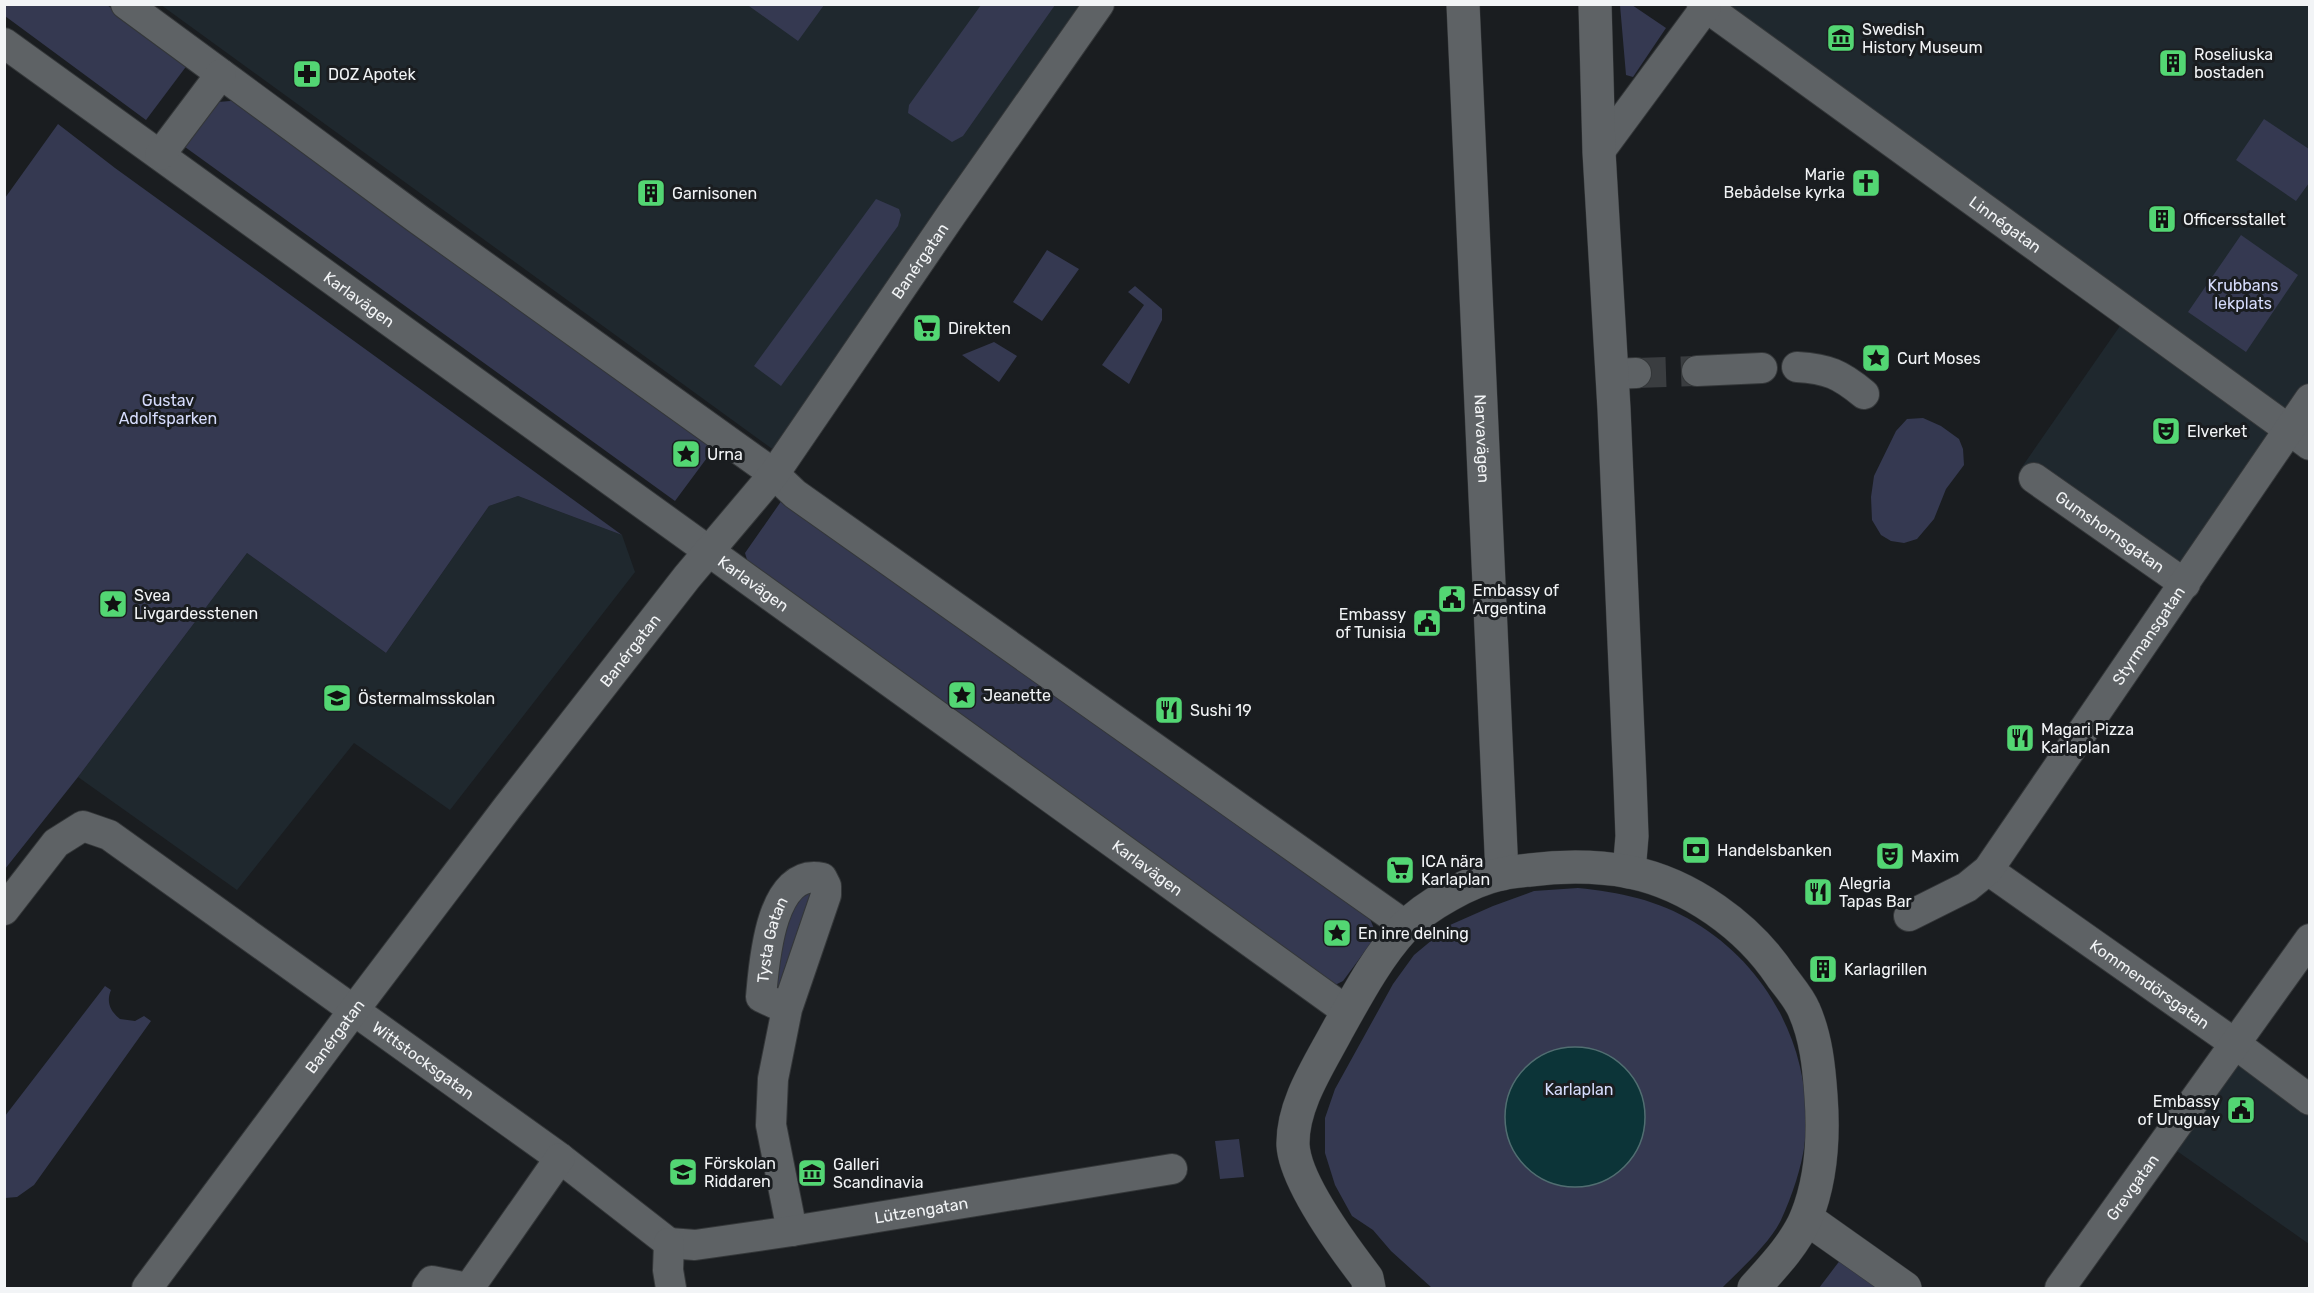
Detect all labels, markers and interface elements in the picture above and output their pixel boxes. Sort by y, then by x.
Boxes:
place label: Swedish History Museum [1862,20,1983,57]
museum icon: Swedish History Museum [1825,22,1857,54]
place label: Roseliuska bostaden [2194,45,2273,82]
building icon: Roseliuska bostaden [2157,47,2189,79]
pharmacy icon: DOZ Apotek [291,58,323,90]
place label: DOZ Apotek [328,65,416,84]
place label: Marie Bebådelse kyrka [1723,165,1845,202]
church icon: Marie Bebådelse kyrka [1850,167,1882,199]
building icon: Garnisonen [635,177,667,209]
place label: Garnisonen [672,184,757,203]
street label: Linnégatan [1966,192,2045,257]
building icon: Officersstallet [2146,203,2178,235]
place label: Officersstallet [2183,210,2286,229]
street label: Banérgatan [888,220,953,302]
street label: Karlavägen [320,268,398,331]
park label: Krubbans lekplats [2207,276,2279,313]
supermarket icon: Direkten [911,312,943,344]
place label: Direkten [948,319,1011,338]
place icon: Curt Moses [1860,342,1892,374]
place label: Curt Moses [1897,349,1981,368]
park label: Gustav Adolfsparken [119,391,217,428]
street label: Narvavägen [1470,394,1493,483]
theatre icon: Elverket [2150,415,2182,447]
place label: Elverket [2187,422,2247,441]
place icon: Urna [670,438,702,470]
place label: Urna [707,445,743,464]
street label: Gumshornsgatan [2052,487,2168,577]
street label: Karlavägen [714,552,792,616]
place label: Embassy of Argentina [1473,581,1560,618]
public building icon: Embassy of Argentina [1436,583,1468,615]
street label: Styrmansgatan [2108,583,2189,689]
place label: Svea Livgardesstenen [134,586,258,623]
place icon: Svea Livgardesstenen [97,588,129,620]
place label: Embassy of Tunisia [1336,605,1406,642]
public building icon: Embassy of Tunisia [1411,607,1443,639]
street label: Banérgatan [596,610,665,691]
place icon: Jeanette [946,679,978,711]
school or university icon: Östermalmsskolan [321,682,353,714]
place label: Jeanette [983,686,1051,705]
place label: Östermalmsskolan [358,689,495,708]
restaurant icon: Sushi 19 [1153,694,1185,726]
place label: Sushi 19 [1190,701,1252,720]
place label: Magari Pizza Karlaplan [2041,720,2134,757]
restaurant icon: Magari Pizza Karlaplan [2004,722,2036,754]
bank icon: Handelsbanken [1680,834,1712,866]
street label: Karlavägen [1108,836,1187,900]
theatre icon: Maxim [1874,840,1906,872]
place label: Handelsbanken [1717,841,1832,860]
place label: Maxim [1911,847,1959,866]
place label: ICA nära Karlaplan [1421,852,1490,889]
supermarket icon: ICA nära Karlaplan [1384,854,1416,886]
place label: Alegria Tapas Bar [1839,874,1912,911]
restaurant icon: Alegria Tapas Bar [1802,876,1834,908]
street label: Tysta Gatan [753,894,792,984]
place icon: En inre delning [1321,917,1353,949]
place label: En inre delning [1358,924,1469,943]
street label: Kommendörsgatan [2086,936,2213,1033]
building icon: Karlagrillen [1807,953,1839,985]
place label: Karlagrillen [1844,960,1927,979]
street label: Banérgatan [301,996,369,1077]
street label: Wittstocksgatan [368,1018,478,1104]
park label: Karlaplan [1544,1080,1614,1099]
place label: Embassy of Uruguay [2138,1092,2220,1129]
public building icon: Embassy of Uruguay [2225,1094,2257,1126]
street label: Grevgatan [2102,1151,2163,1224]
place label: Förskolan Riddaren [704,1154,776,1191]
place label: Galleri Scandinavia [833,1155,924,1192]
school or university icon: Förskolan Riddaren [667,1156,699,1188]
museum icon: Galleri Scandinavia [796,1157,828,1189]
street label: Lützengatan [873,1193,969,1227]

